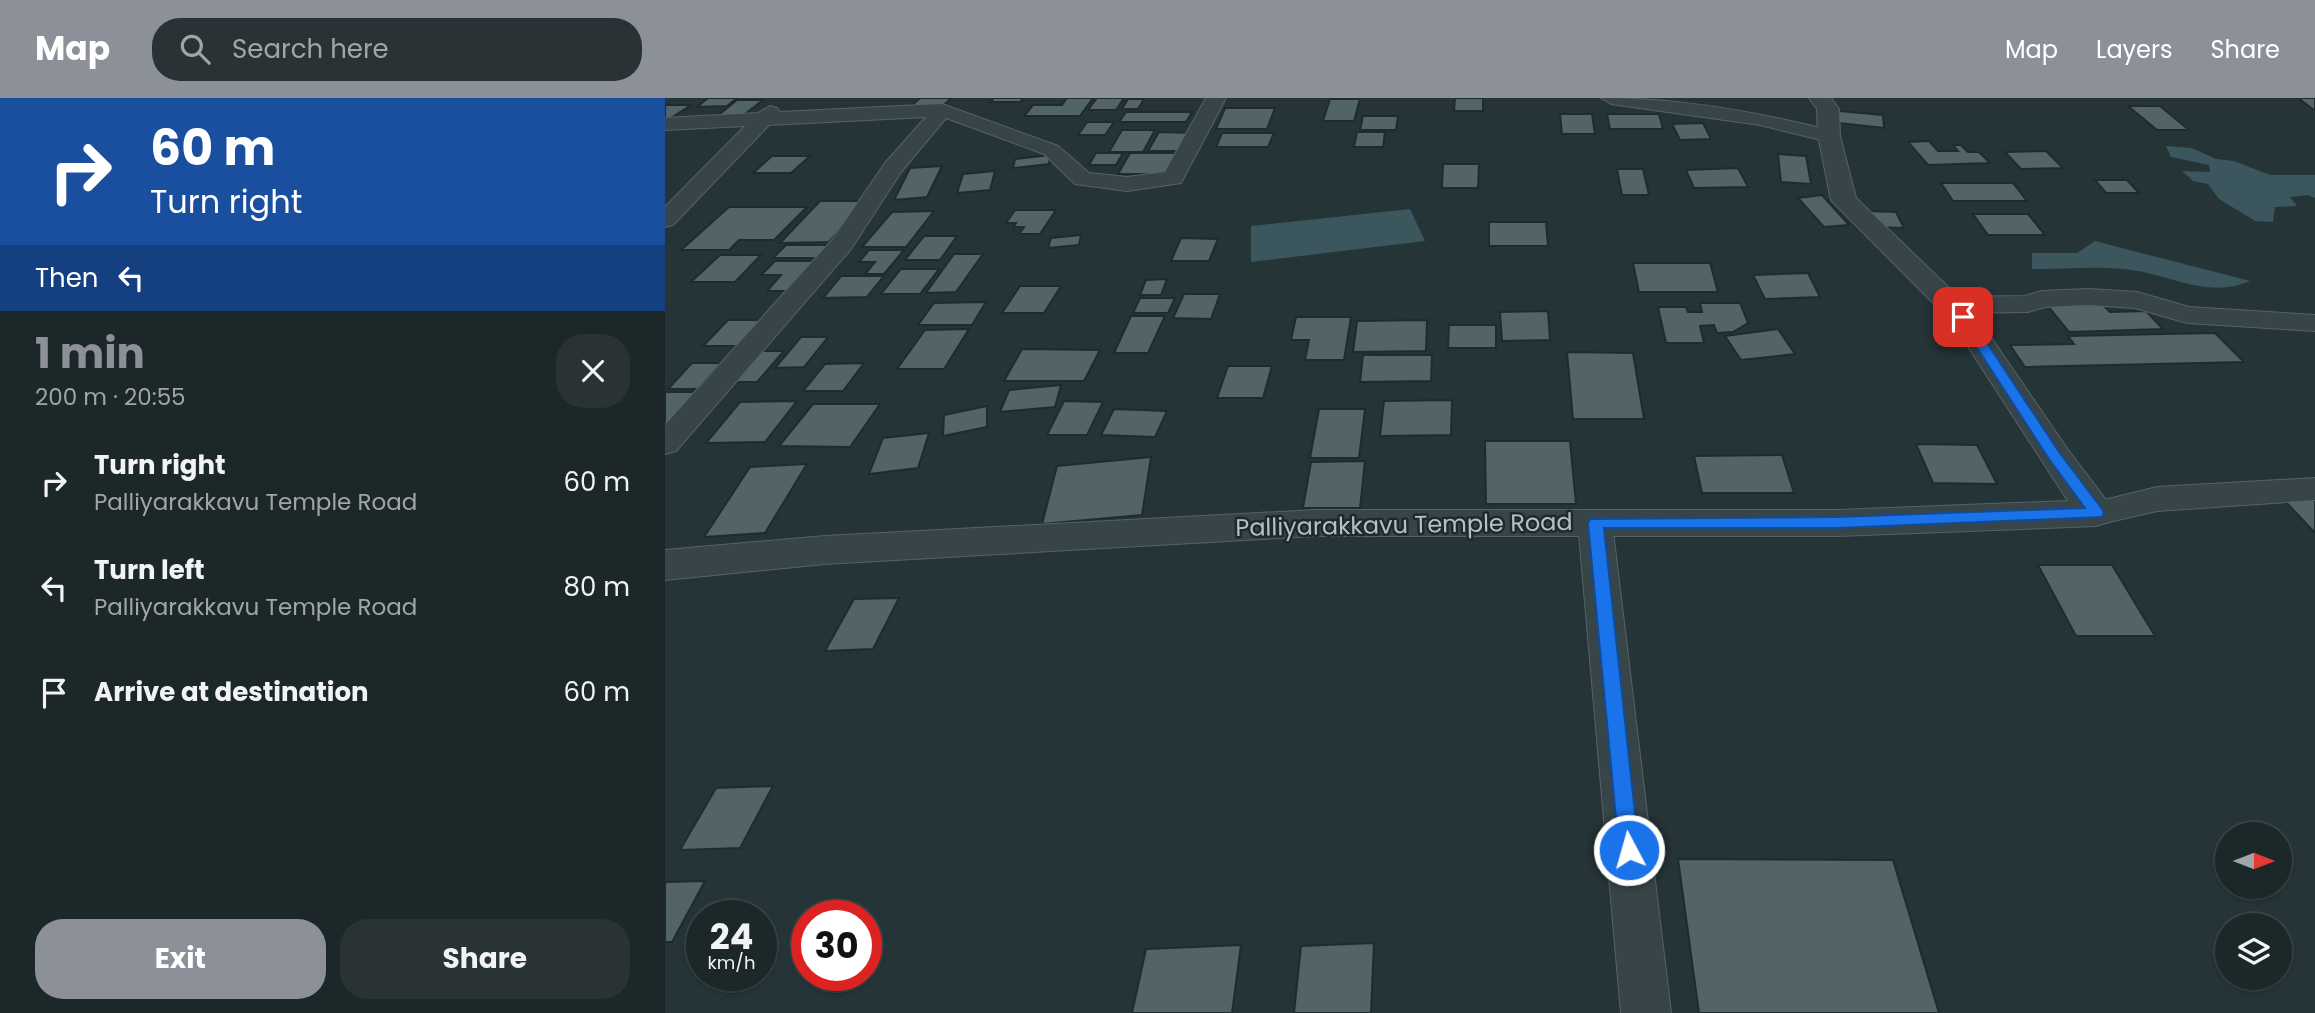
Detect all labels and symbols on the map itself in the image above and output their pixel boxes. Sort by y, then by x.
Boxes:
pin [1933,287,1993,347]
street label: Palliyarakkavu Temple Road [1235,505,1573,544]
position arrow [1592,813,1666,887]
north arrow [2215,822,2293,900]
speed limit sign: 30 [791,900,882,991]

